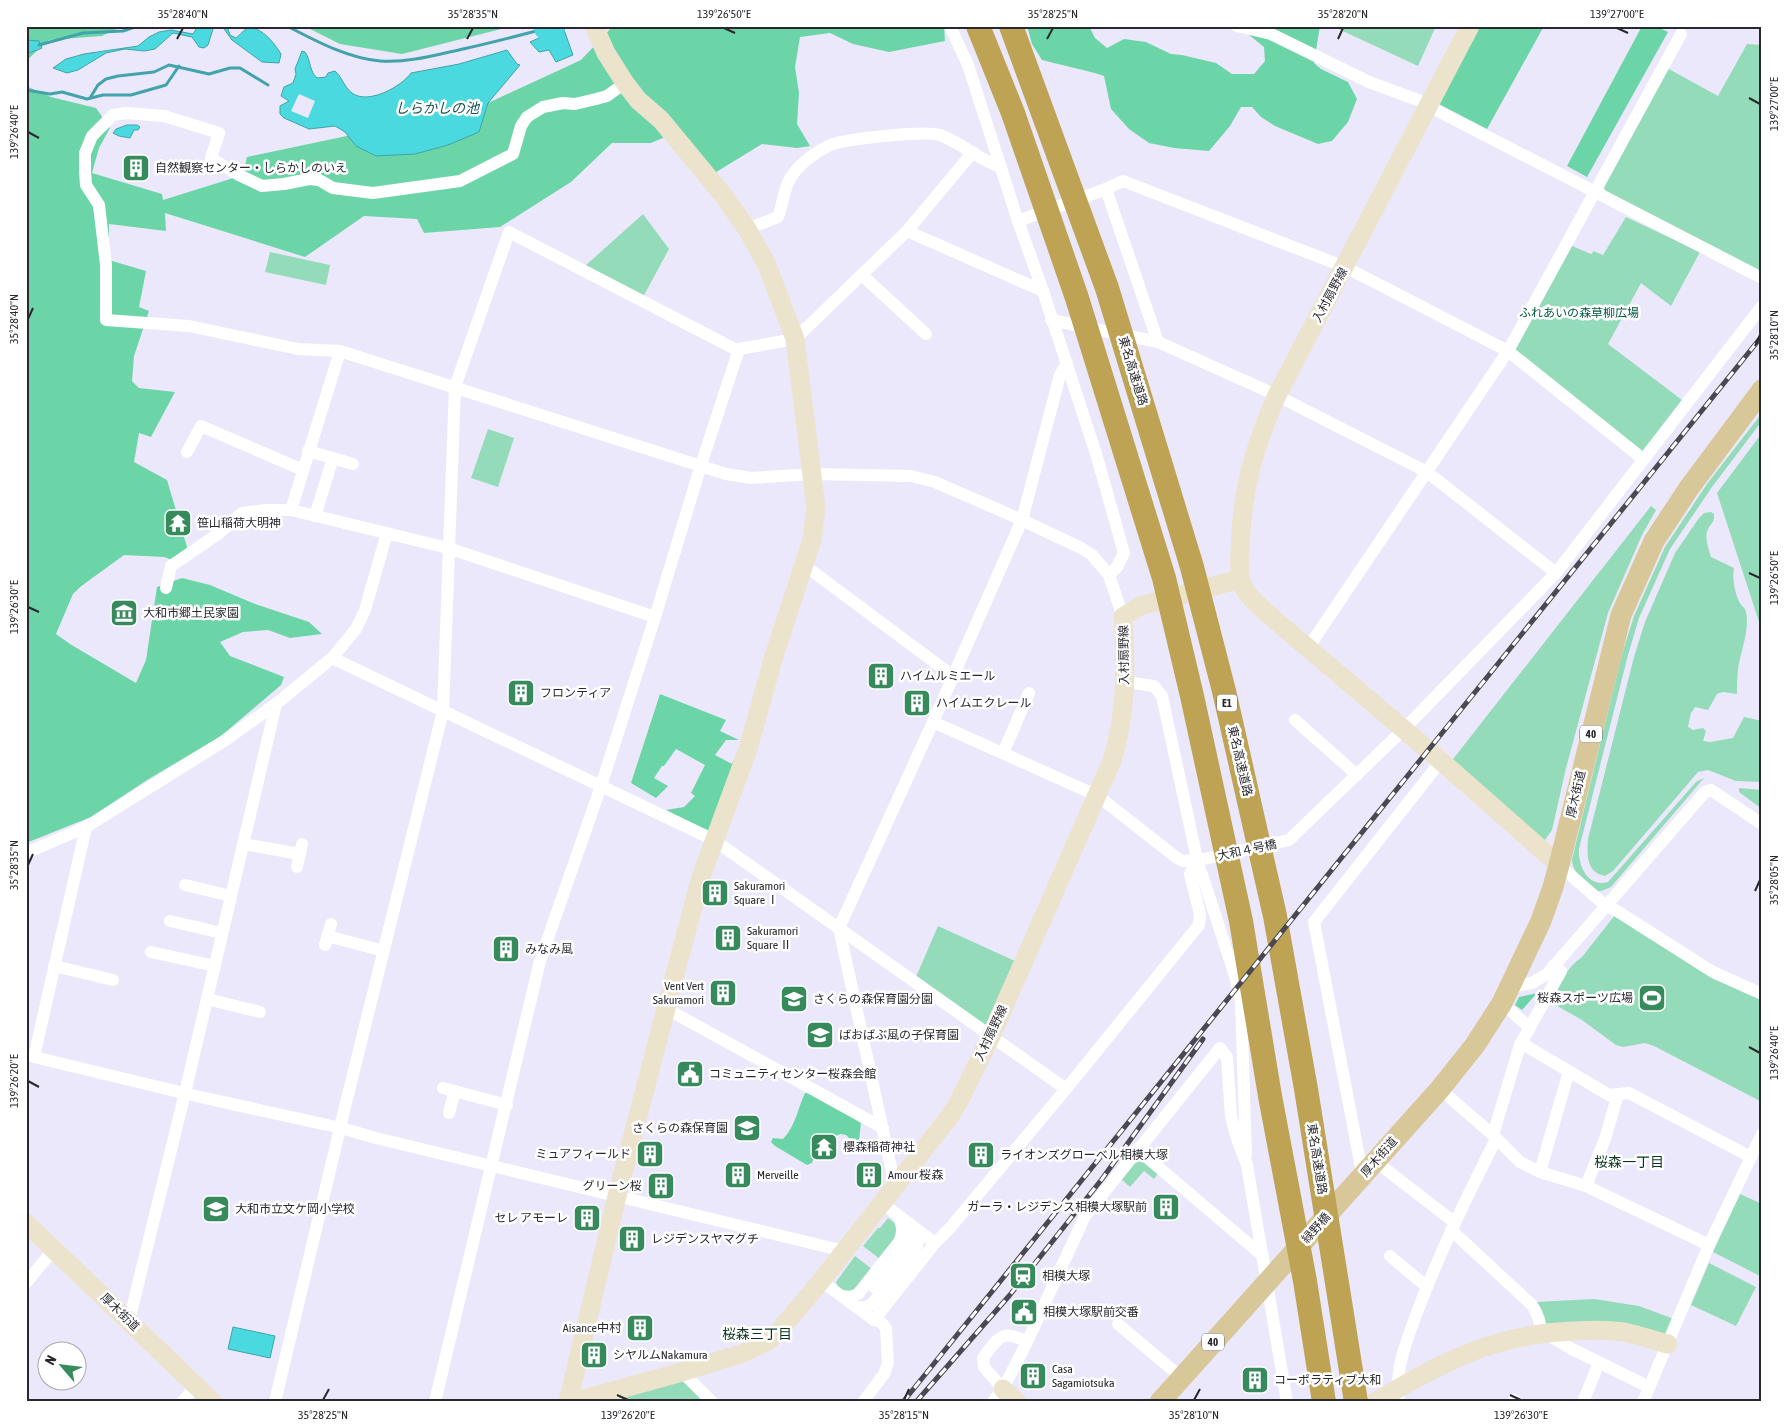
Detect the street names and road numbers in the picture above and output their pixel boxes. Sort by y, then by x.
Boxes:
street label: 入村扇野線 [1310,265,1350,325]
street label: 東名高速道路 [1116,335,1150,407]
street label: 入村扇野線 [1116,625,1132,685]
road number: E1 [1217,694,1237,711]
street label: 東名高速道路 [1225,724,1255,798]
road number: 40 [1580,726,1602,742]
street label: 厚木街道 [1564,769,1588,819]
street label: 大和４号橋 [1216,837,1278,863]
street label: 入村扇野線 [972,1003,1010,1063]
street label: 東名高速道路 [1304,1122,1330,1196]
street label: 厚木街道 [1358,1134,1400,1180]
street label: 緑野橋 [1299,1210,1333,1246]
street label: 厚木街道 [98,1290,142,1334]
road number: 40 [1202,1334,1224,1350]

